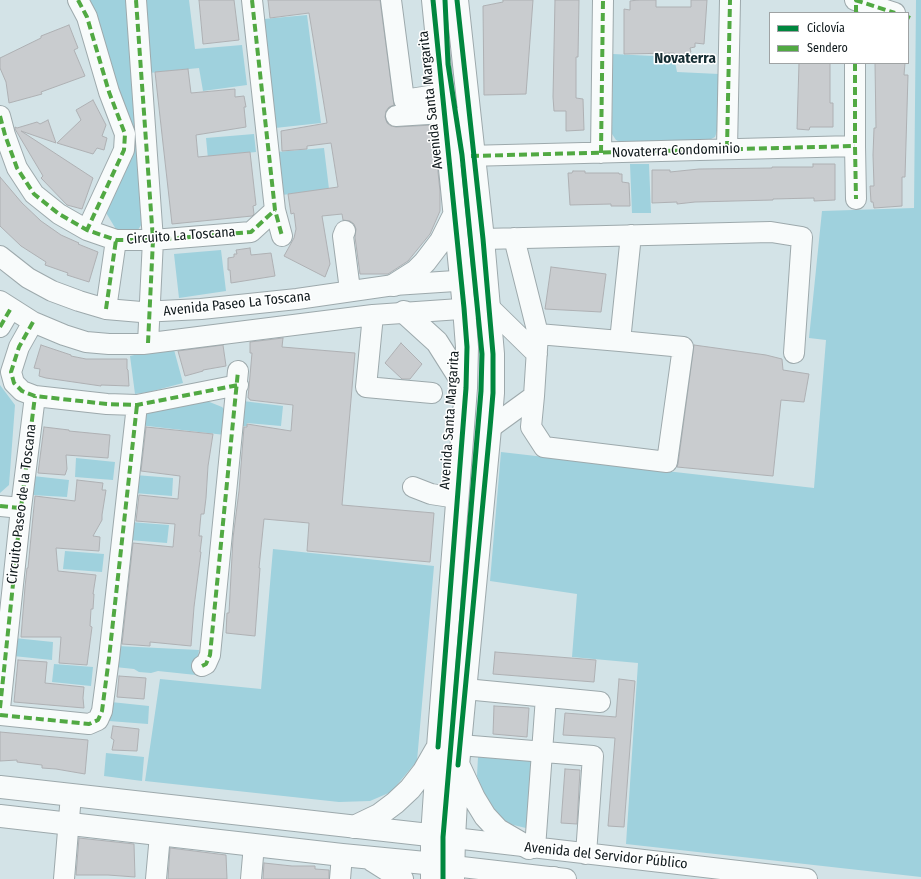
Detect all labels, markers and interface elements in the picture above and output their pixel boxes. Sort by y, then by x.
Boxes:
legend [769,12,909,64]
text: Ciclovía [807,21,845,35]
street label: Avenida Santa Margarita [415,30,447,170]
text: Sendero [807,41,848,55]
district label: Novaterra [654,50,716,68]
street label: Novaterra Condominio [612,140,740,162]
street label: Circuito La Toscana [126,224,236,248]
street label: Avenida Paseo La Toscana [162,288,312,320]
street label: Avenida Santa Margarita [437,350,463,490]
street label: Circuito Paseo de la Toscana [4,423,40,585]
street label: Avenida del Servidor Público [524,839,688,873]

